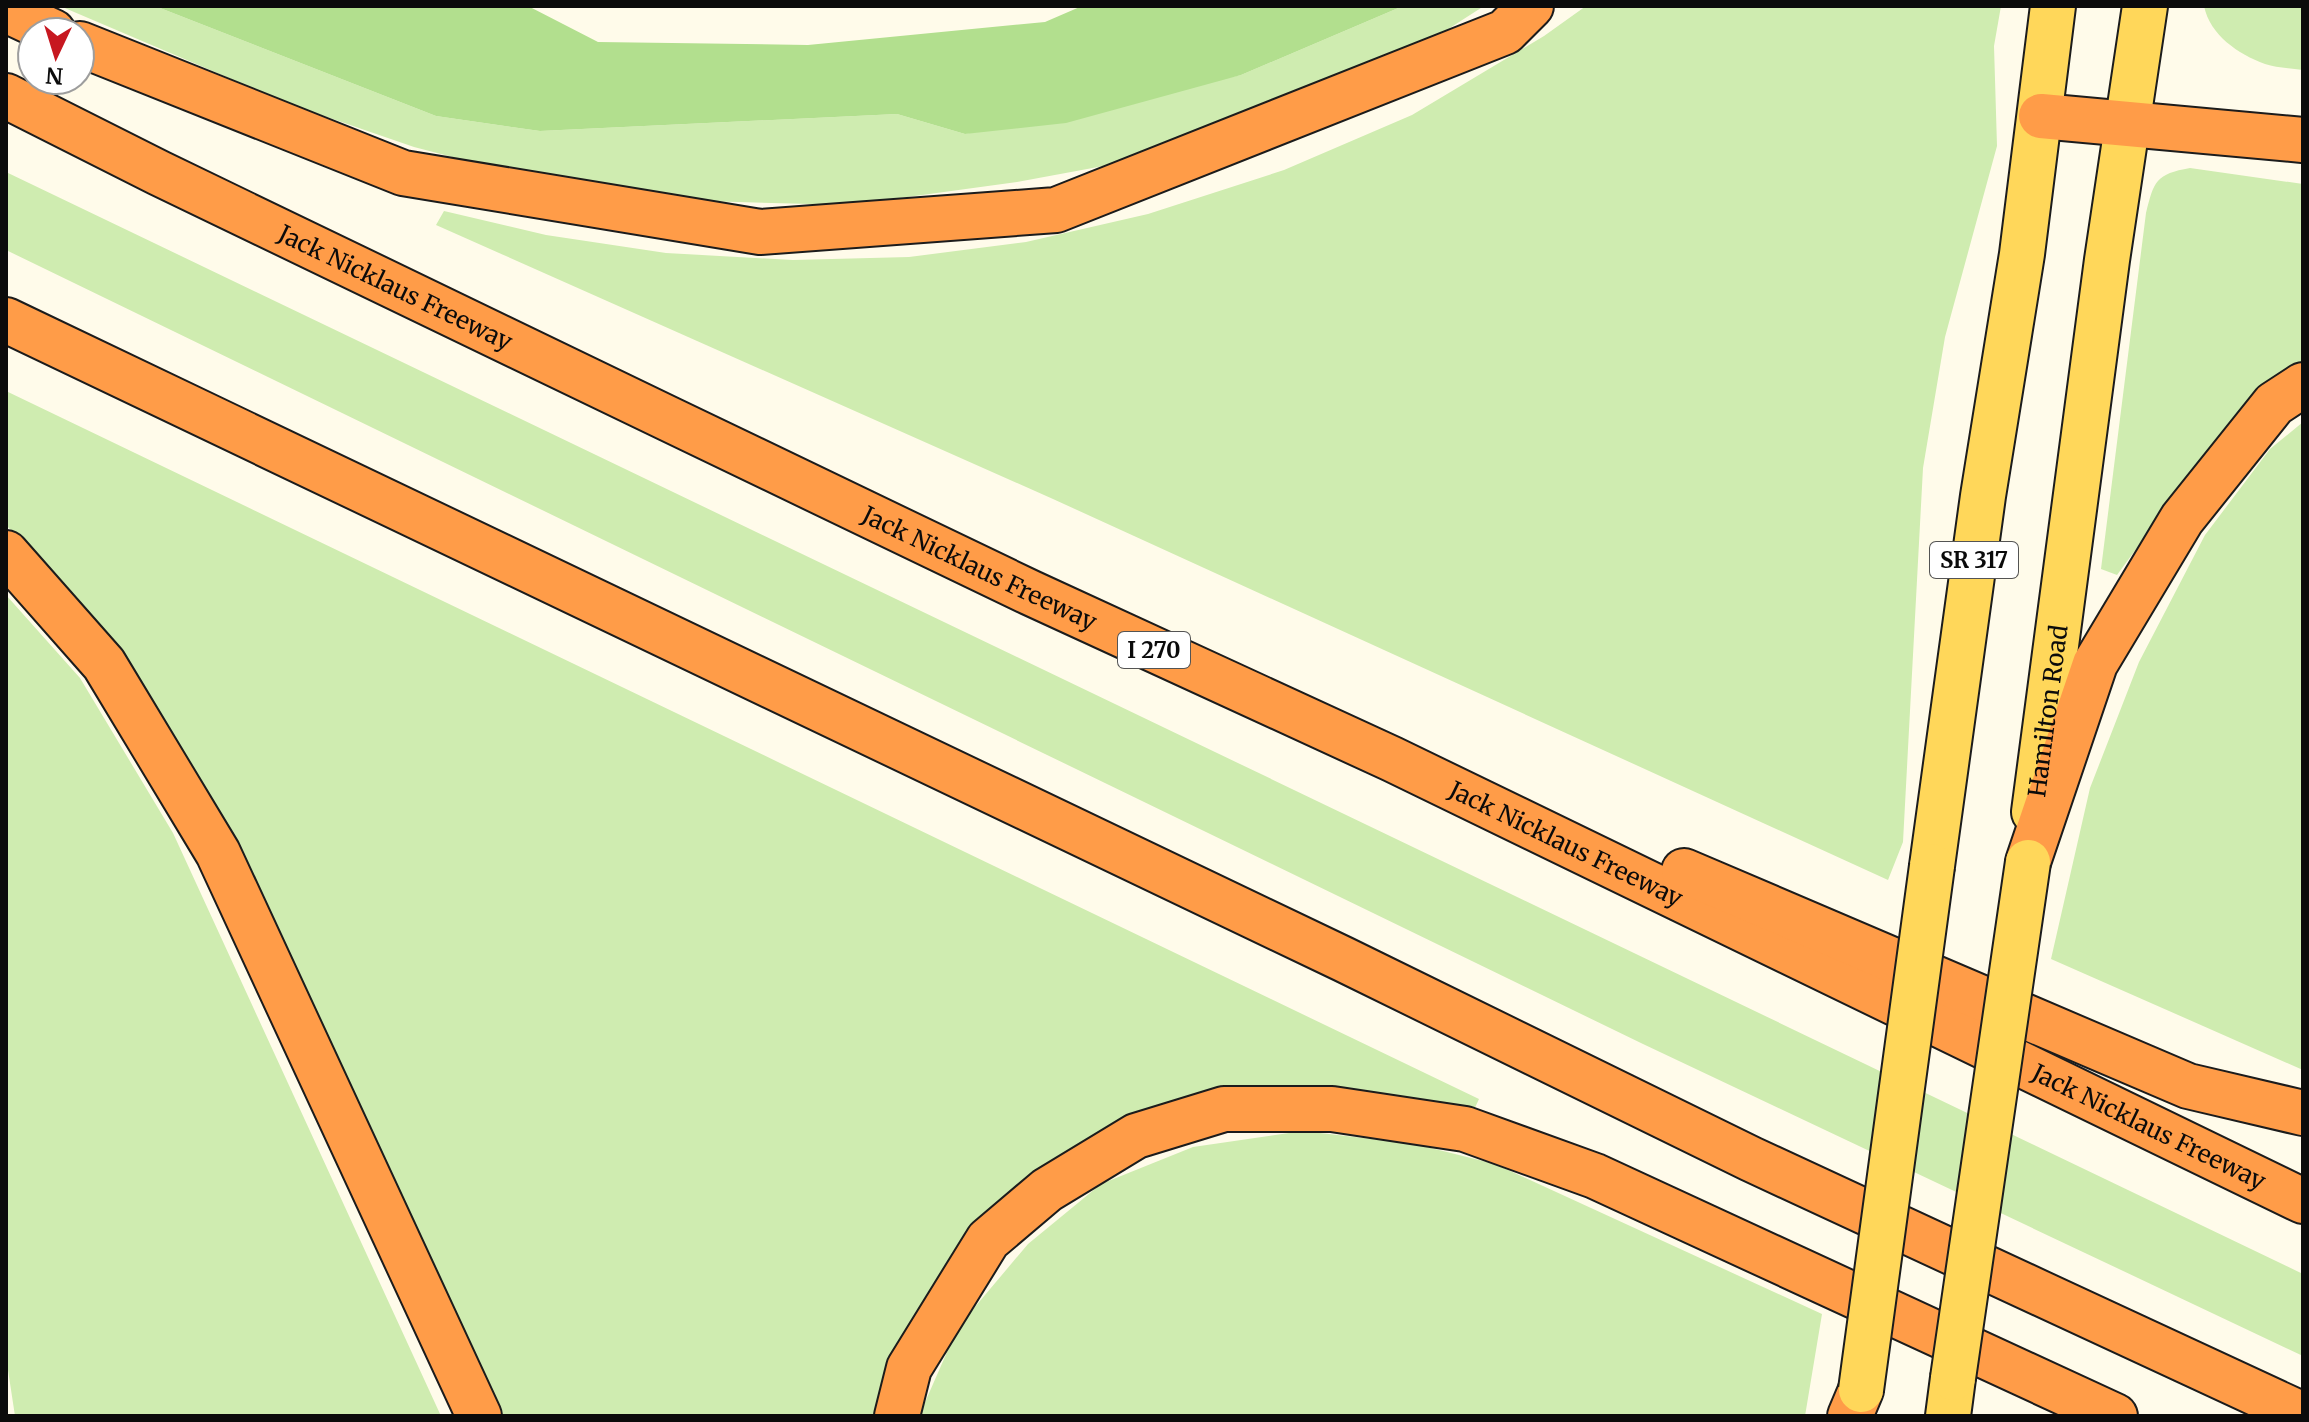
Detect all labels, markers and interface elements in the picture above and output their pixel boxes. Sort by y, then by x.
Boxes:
north arrow [16,16,96,96]
text: N [44,61,64,91]
street label: Jack Nicklaus Freeway [273,217,518,357]
street label: Jack Nicklaus Freeway [856,498,1102,637]
road number: SR 317 [1930,542,2018,578]
street label: Hamilton Road [2021,623,2074,799]
road number: I 270 [1118,632,1190,668]
street label: Jack Nicklaus Freeway [1443,773,1688,913]
street label: Jack Nicklaus Freeway [2026,1056,2271,1196]

